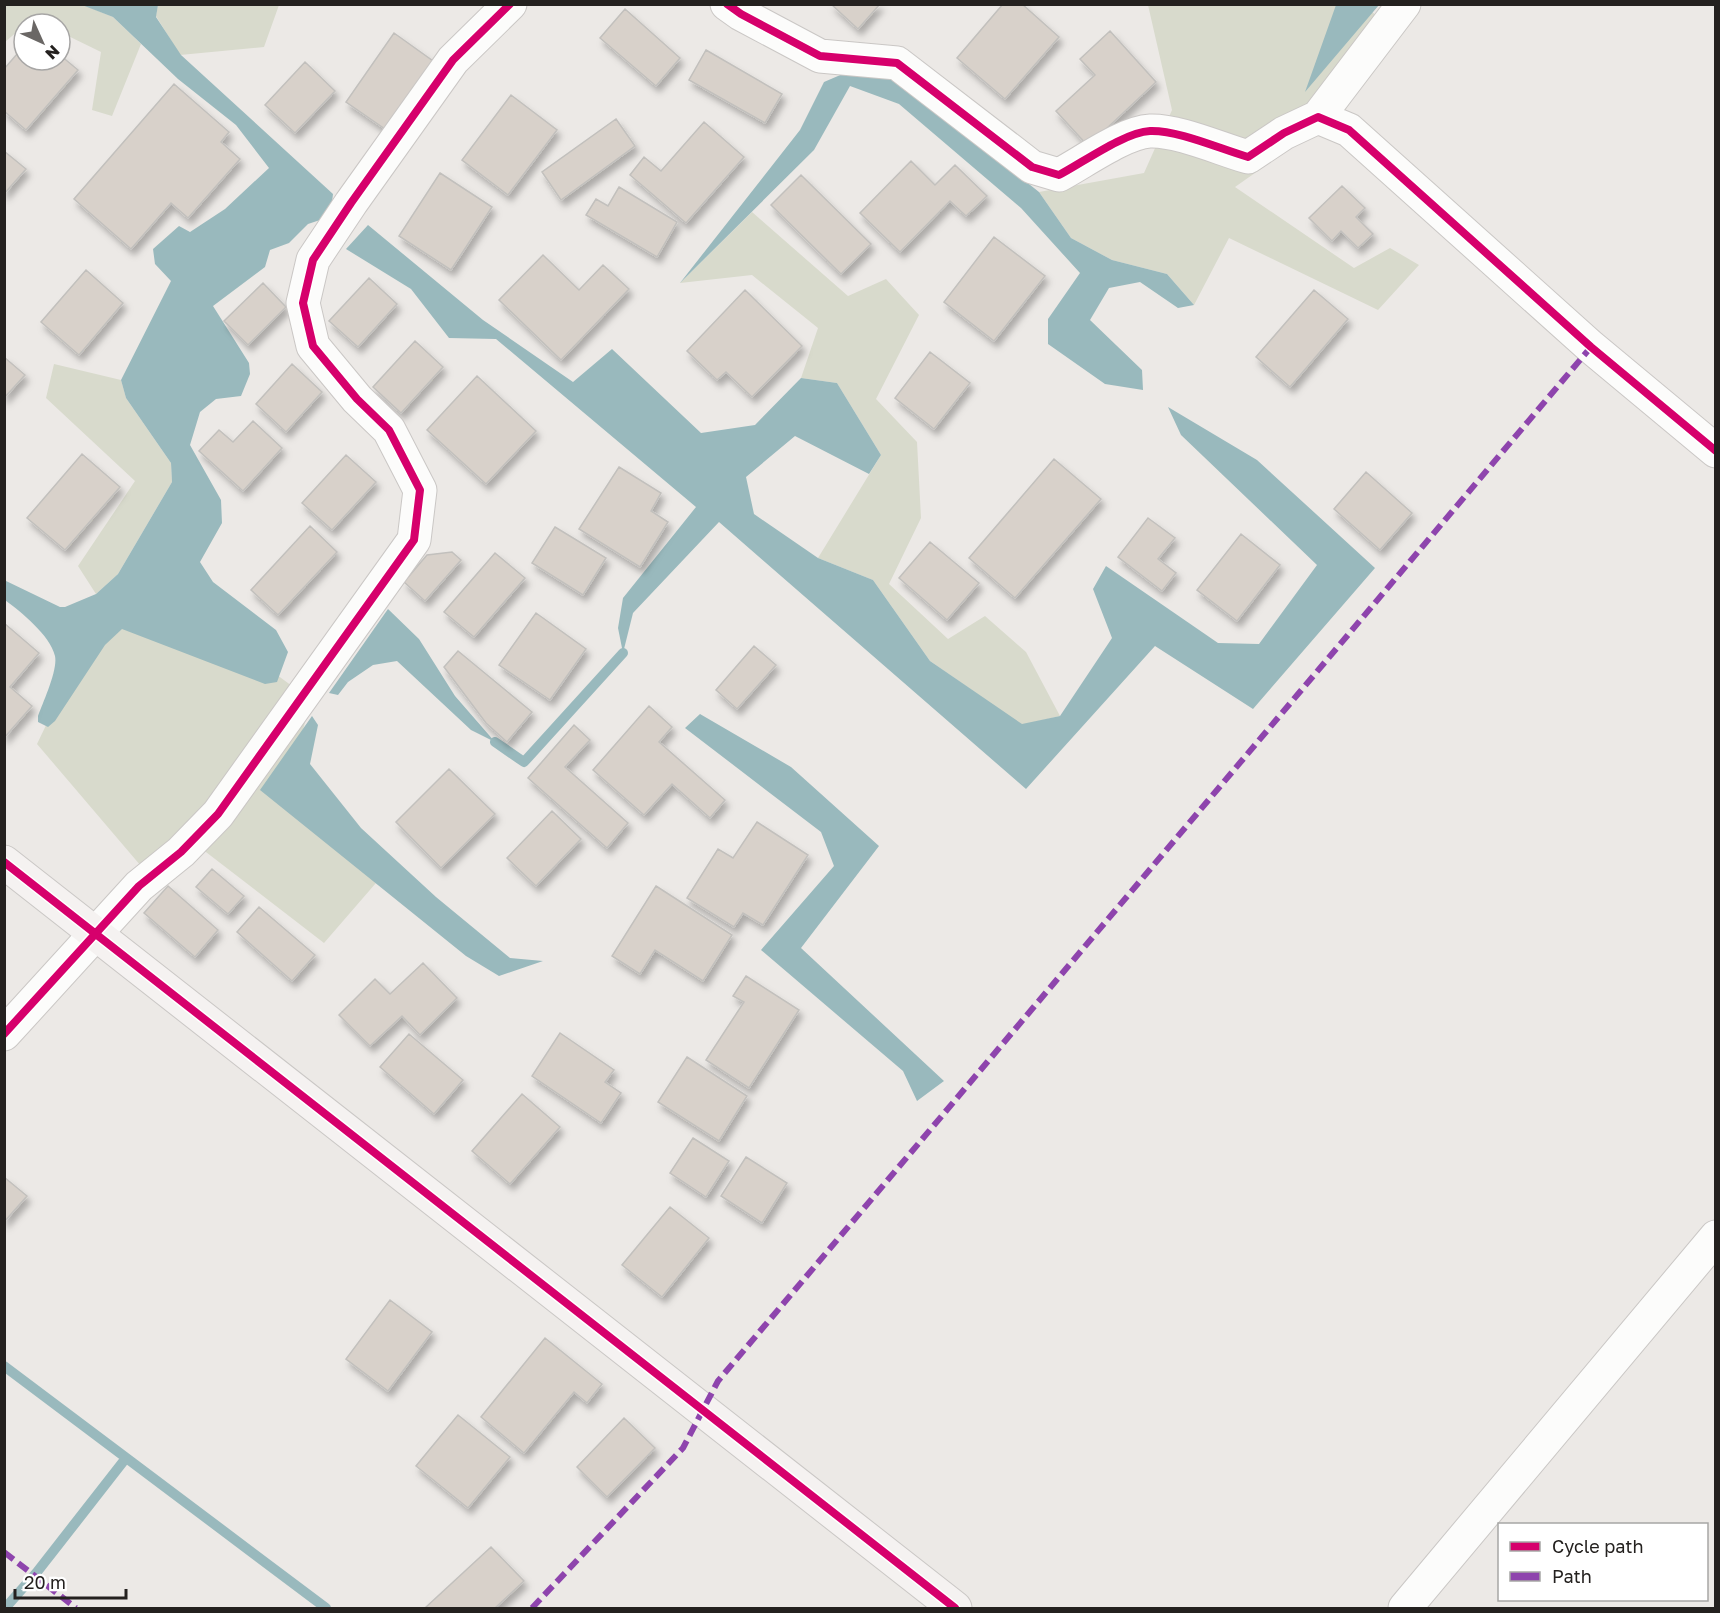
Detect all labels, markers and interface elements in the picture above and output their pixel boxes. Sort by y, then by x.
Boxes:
north arrow [12,12,72,72]
text: N [41,41,64,64]
legend [1498,1523,1708,1601]
text: Cycle path [1552,1535,1644,1557]
scale bar [15,1562,126,1600]
text: Path [1552,1565,1592,1587]
text: 20 m [24,1571,66,1593]

